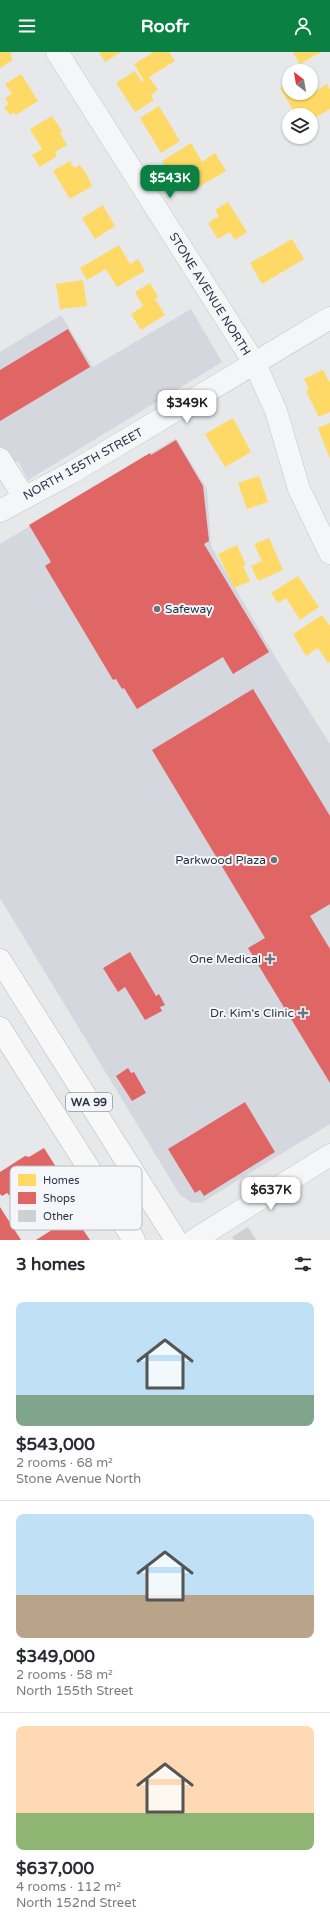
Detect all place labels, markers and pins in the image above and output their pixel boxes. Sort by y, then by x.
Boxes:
pin: $543K [142,165,198,199]
pin: $349K [159,390,215,424]
place label: Safeway [165,602,213,616]
marker: Safeway [152,604,162,614]
place label: Parkwood Plaza [175,853,266,867]
marker: Parkwood Plaza [269,855,279,865]
place label: One Medical [189,952,261,966]
marker: One Medical [264,953,276,965]
place label: Dr. Kim's Clinic [210,1006,294,1020]
marker: Dr. Kim's Clinic [297,1007,309,1019]
pin: $637K [243,1177,299,1211]

